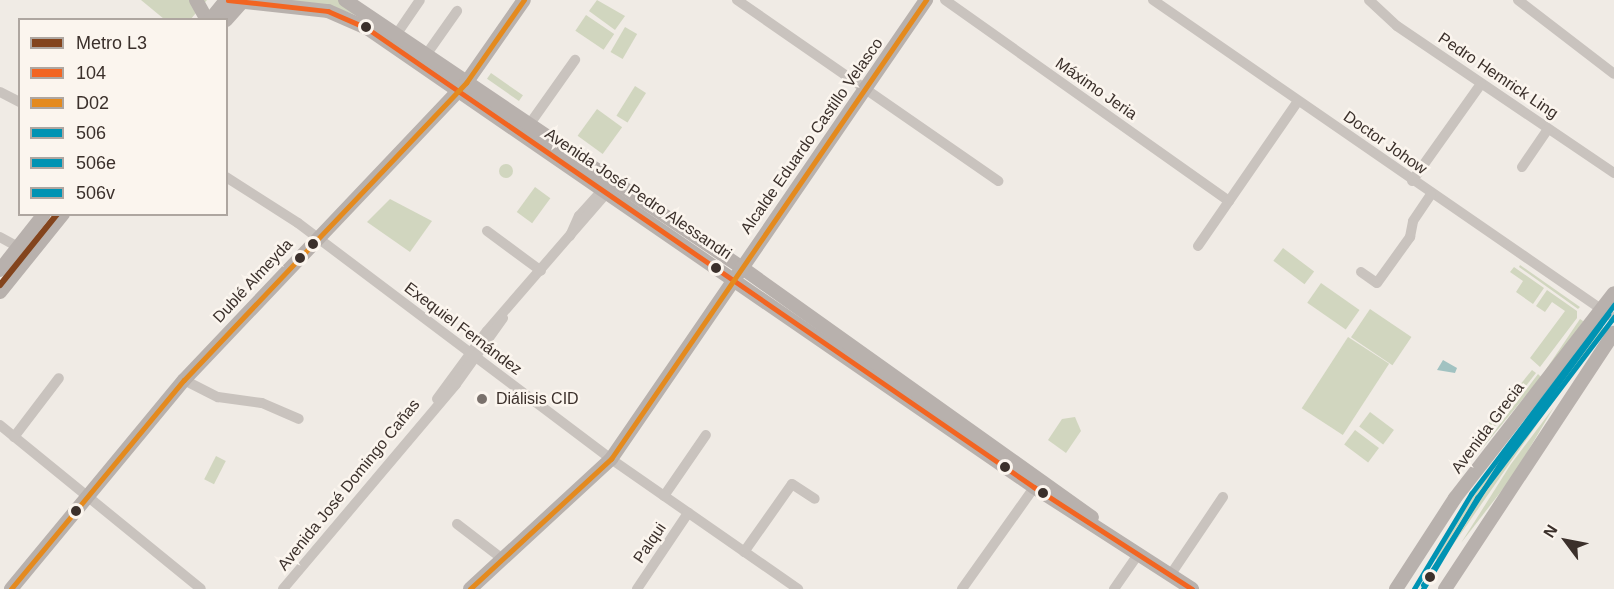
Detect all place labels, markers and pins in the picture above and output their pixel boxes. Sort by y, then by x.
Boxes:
unlabelled marker [360,21,372,33]
unlabelled marker [307,238,319,250]
unlabelled marker [294,252,306,264]
unlabelled marker [710,262,722,274]
place label: Diálisis CID [496,389,579,409]
marker: Diálisis CID [473,390,491,408]
unlabelled marker [999,461,1011,473]
unlabelled marker [1037,487,1049,499]
unlabelled marker [70,505,82,517]
unlabelled marker [1424,571,1436,583]

